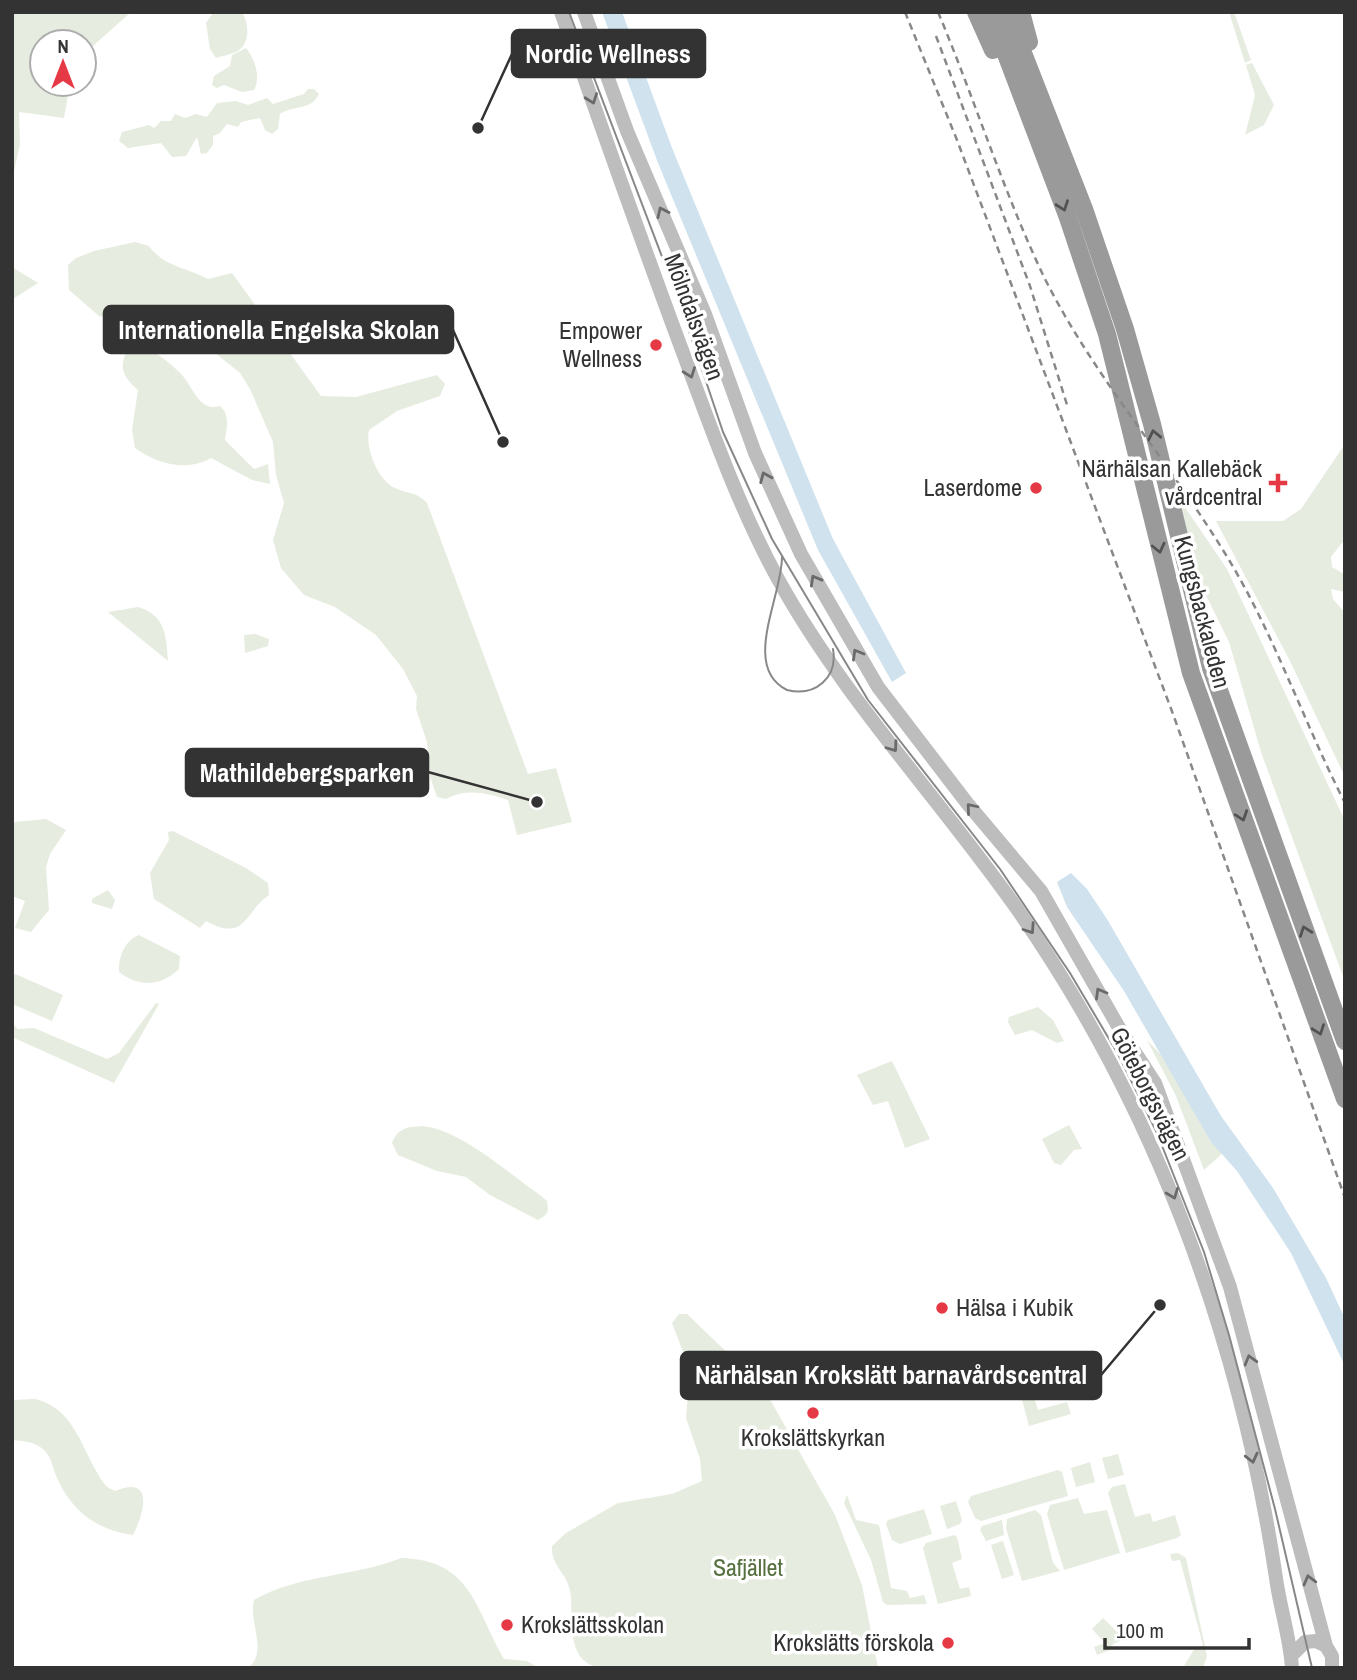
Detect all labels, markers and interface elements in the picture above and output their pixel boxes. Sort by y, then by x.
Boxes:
north arrow [28,28,98,98]
callout: Nordic Wellness [512,30,705,77]
text: N [57,33,69,59]
text: Nordic Wellness [525,36,691,71]
one-way arrow [584,93,598,105]
one-way arrow [1055,200,1069,212]
one-way arrow [656,207,670,219]
street label: Mölndalsvägen [657,249,733,384]
callout: Internationella Engelska Skolan [104,306,453,353]
text: Internationella Engelska Skolan [118,312,440,347]
place label: Empower Wellness [559,314,642,374]
marker: Empower Wellness [648,337,664,353]
one-way arrow [682,366,696,378]
one-way arrow [1148,429,1162,441]
place label: Närhälsan Kallebäck vårdcentral [1082,452,1262,512]
place label: Laserdome [924,471,1022,503]
one-way arrow [759,472,773,485]
marker: Närhälsan Kallebäck vårdcentral [1268,473,1288,493]
marker: Laserdome [1028,480,1044,496]
street label: Kungsbackaleden [1167,532,1239,691]
one-way arrow [1151,541,1165,553]
one-way arrow [810,575,823,587]
one-way arrow [852,649,865,662]
one-way arrow [884,740,897,752]
callout: Mathildebergsparken [186,749,428,796]
text: Mathildebergsparken [200,755,414,790]
one-way arrow [966,803,979,815]
one-way arrow [1234,810,1248,822]
one-way arrow [1022,921,1035,934]
one-way arrow [1299,925,1313,937]
one-way arrow [1095,988,1108,1001]
street label: Göteborgsvägen [1104,1021,1198,1166]
one-way arrow [1311,1024,1325,1036]
one-way arrow [1164,1187,1178,1199]
place label: Hälsa i Kubik [956,1291,1073,1323]
marker: Hälsa i Kubik [934,1300,950,1316]
callout: Närhälsan Krokslätt barnavårdscentral [681,1352,1101,1399]
one-way arrow [1244,1354,1258,1366]
text: Närhälsan Krokslätt barnavårdscentral [695,1357,1087,1392]
marker: Krokslättskyrkan [805,1405,821,1421]
place label: Krokslättskyrkan [741,1421,885,1453]
one-way arrow [1244,1452,1258,1464]
park label: Safjället [713,1551,784,1583]
one-way arrow [1303,1574,1317,1586]
scale bar [1105,1606,1248,1650]
place label: Krokslättsskolan [521,1608,664,1640]
text: 100 m [1116,1616,1164,1645]
marker: Krokslättsskolan [499,1617,515,1633]
place label: Krokslätts förskola [773,1626,934,1658]
marker: Krokslätts förskola [940,1635,956,1651]

